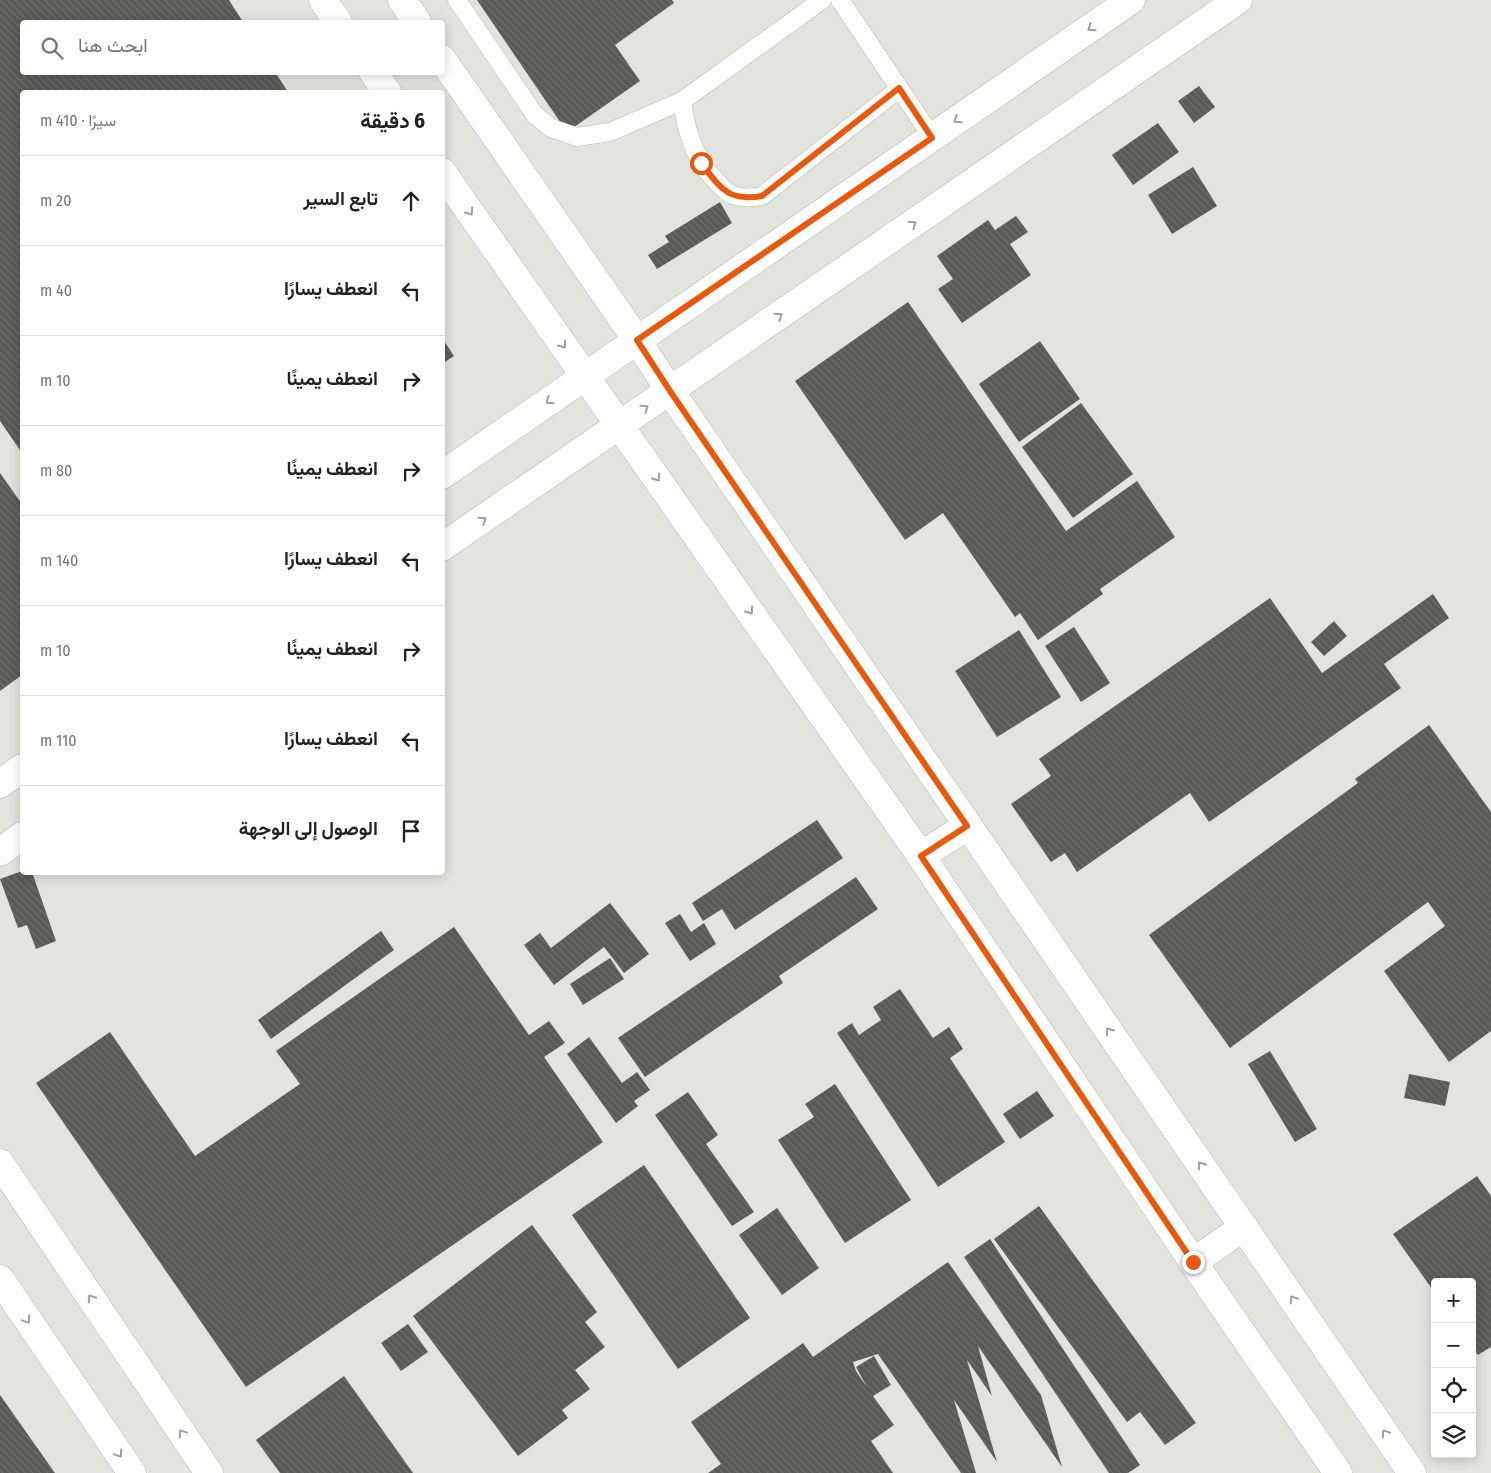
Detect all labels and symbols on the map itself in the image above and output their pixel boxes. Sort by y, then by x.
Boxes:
one-way arrow [1087,22,1097,31]
one-way arrow [953,114,963,123]
route start [690,152,713,175]
one-way arrow [464,206,473,215]
one-way arrow [907,221,917,230]
one-way arrow [773,313,783,322]
one-way arrow [557,339,566,349]
one-way arrow [546,395,555,404]
one-way arrow [640,405,649,414]
one-way arrow [651,472,660,482]
one-way arrow [477,517,486,526]
one-way arrow [744,605,753,615]
one-way arrow [1106,1027,1115,1037]
one-way arrow [1198,1161,1207,1171]
route end [1182,1251,1205,1274]
one-way arrow [88,1294,97,1304]
one-way arrow [1290,1295,1299,1305]
one-way arrow [21,1314,31,1323]
one-way arrow [179,1429,188,1438]
one-way arrow [1382,1429,1391,1439]
one-way arrow [113,1448,122,1458]

